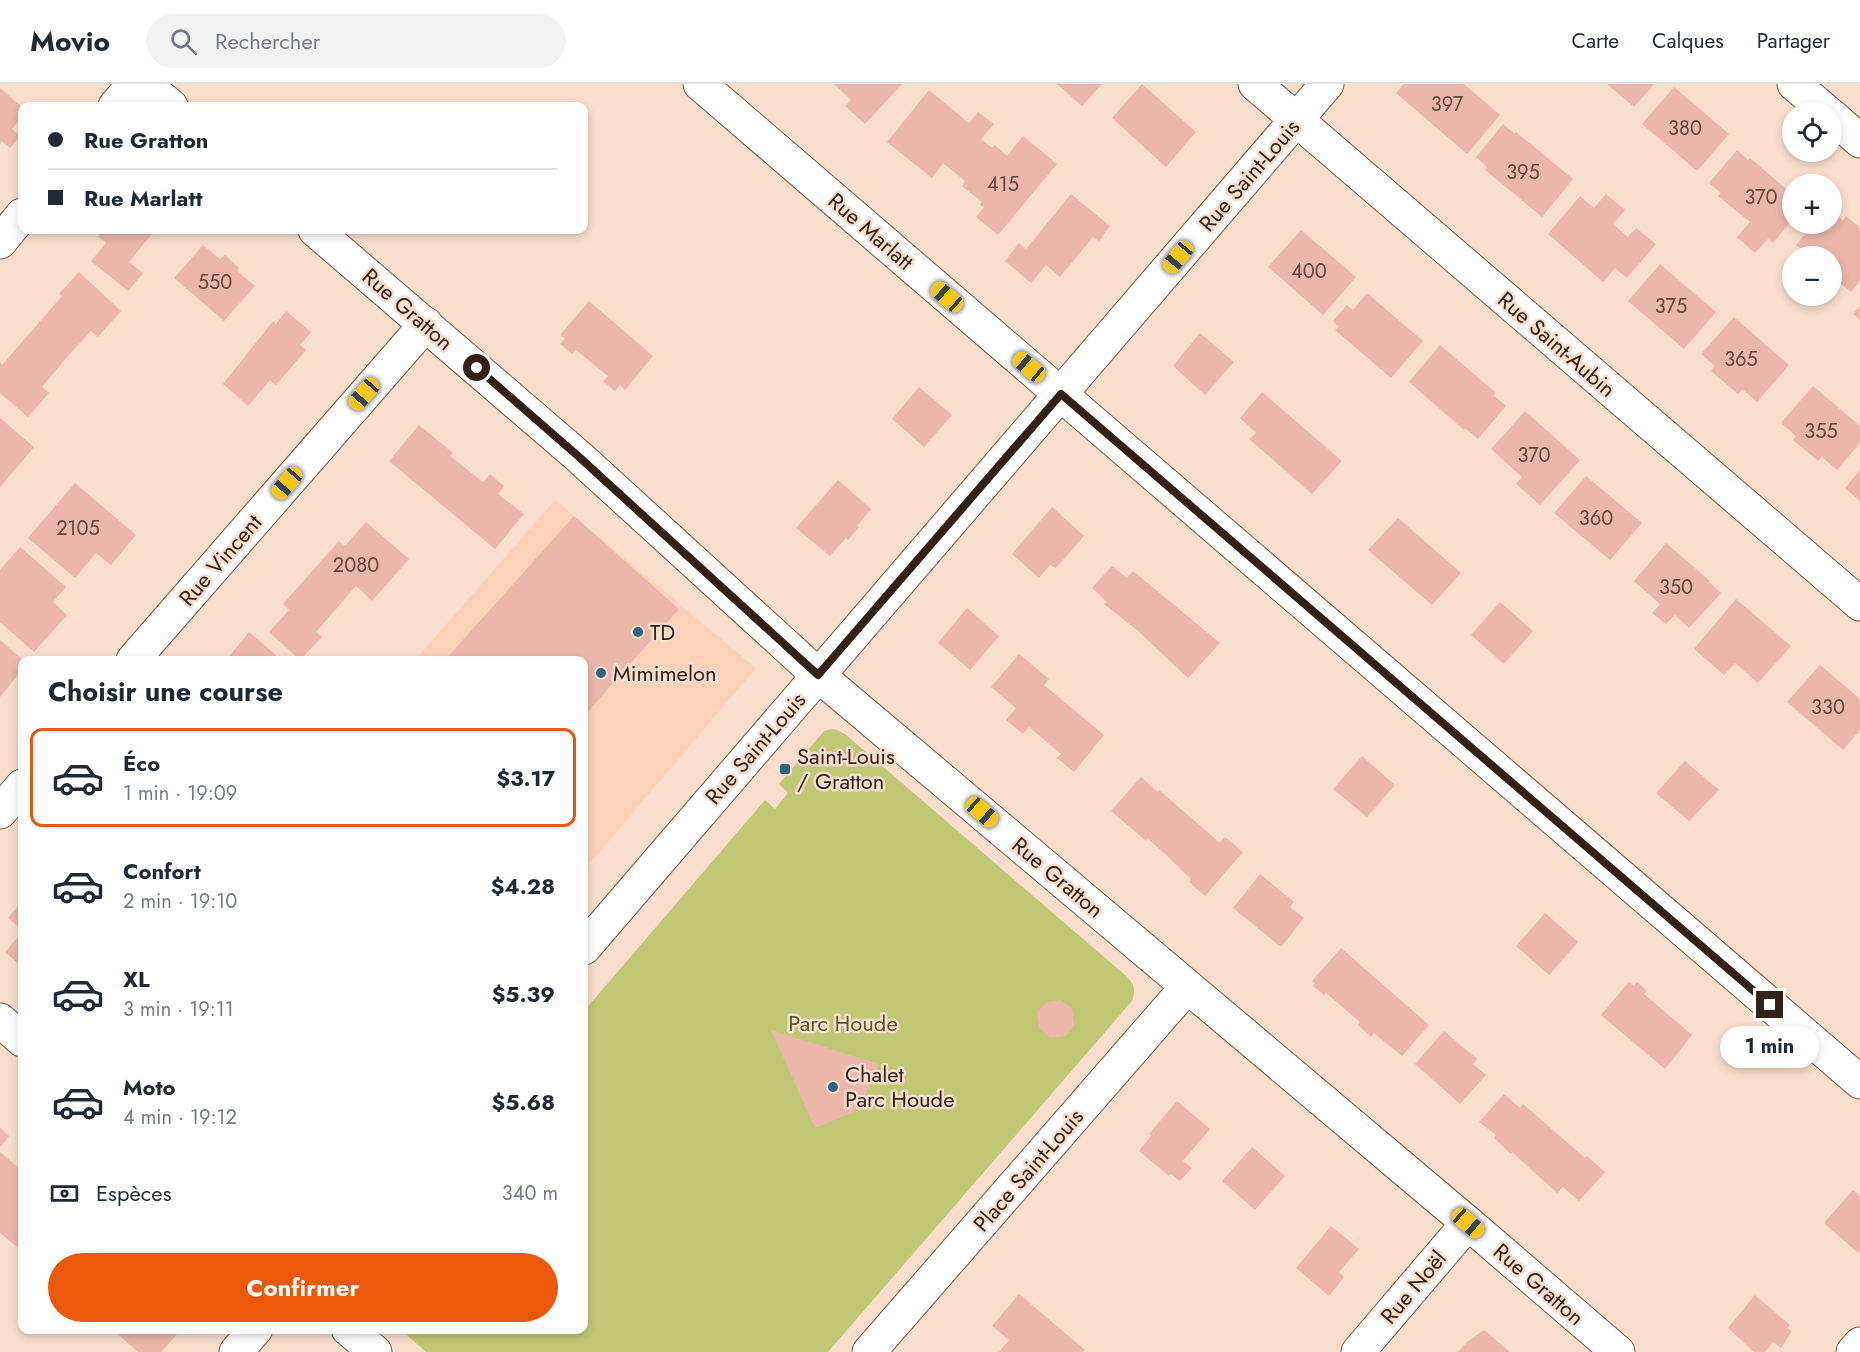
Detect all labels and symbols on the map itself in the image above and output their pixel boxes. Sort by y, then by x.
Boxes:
house number: 397 [1431,90,1464,119]
street label: Rue Saint-Louis [1191,112,1307,238]
house number: 380 [1668,114,1702,143]
house number: 395 [1506,158,1540,187]
house number: 415 [987,170,1019,199]
house number: 370 [1744,183,1778,212]
street label: Rue Marlatt [821,185,921,278]
car [1160,237,1196,277]
house number: 400 [1291,257,1327,286]
street label: Rue Gratton [356,260,460,358]
house number: 550 [198,268,232,297]
car [928,278,966,316]
street label: Rue Saint-Aubin [1491,284,1623,404]
house number: 375 [1655,292,1687,321]
house number: 365 [1724,345,1758,374]
car [1009,349,1049,385]
route start [463,354,490,381]
car [345,375,383,413]
house number: 355 [1804,417,1838,446]
house number: 370 [1517,441,1551,470]
car [268,464,306,502]
house number: 360 [1579,504,1613,533]
street label: Rue Vincent [171,507,269,613]
house number: 2105 [56,514,100,543]
house number: 2080 [333,551,379,580]
house number: 350 [1659,573,1693,602]
place label: TD [650,616,675,648]
marker: TD [631,625,645,639]
place label: Mimimelon [613,657,717,689]
marker: Mimimelon [594,666,608,680]
street label: Rue Saint-Louis [697,685,813,811]
house number: 330 [1811,693,1845,722]
place label: Saint-Louis / Gratton [797,740,895,797]
marker: Saint-Louis / Gratton [778,762,792,776]
car [963,793,1001,831]
street label: Rue Gratton [1005,829,1111,925]
route end [1756,991,1783,1018]
park label: Parc Houde [788,1007,898,1039]
callout: 1 min [1720,1026,1820,1068]
place label: Chalet Parc Houde [845,1058,954,1115]
marker: Chalet Parc Houde [826,1080,840,1094]
street label: Place Saint-Louis [965,1101,1091,1239]
car [1449,1204,1487,1242]
street label: Rue Gratton [1487,1235,1591,1333]
street label: Rue Noël [1373,1243,1453,1331]

